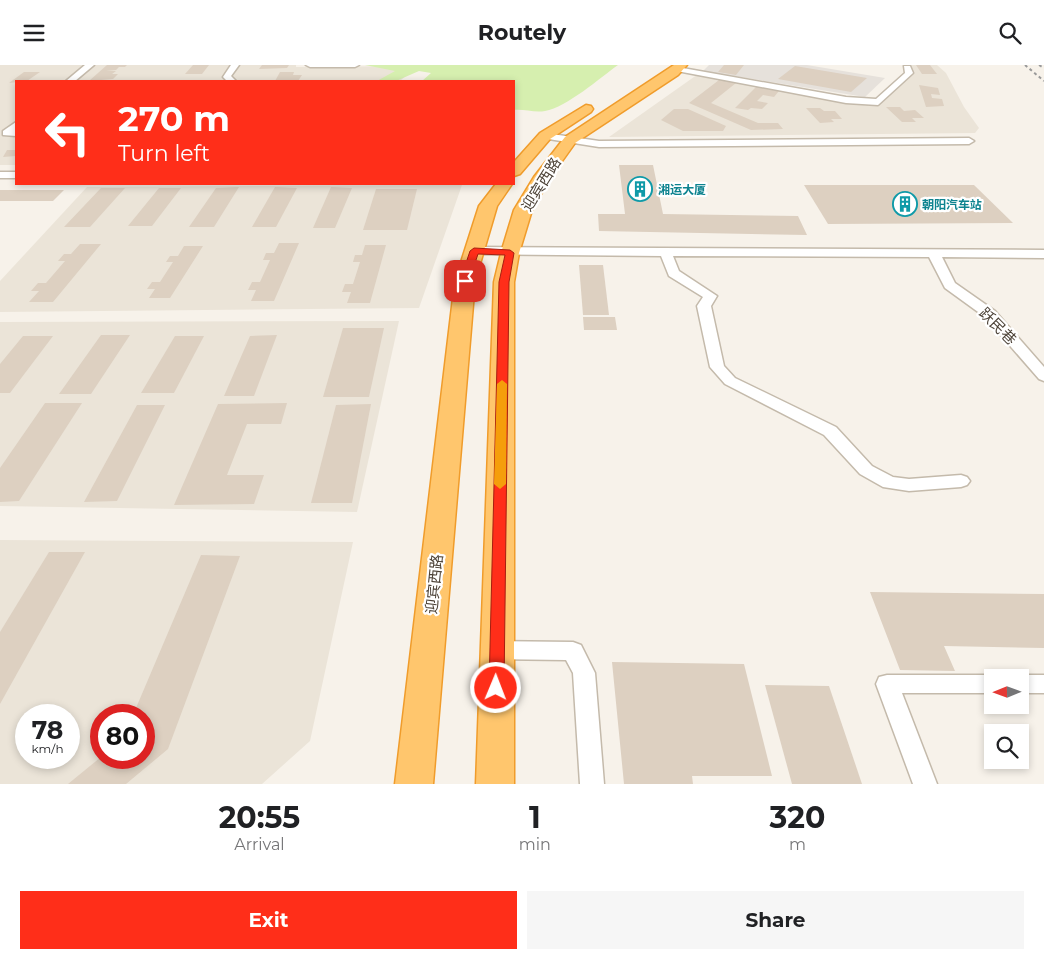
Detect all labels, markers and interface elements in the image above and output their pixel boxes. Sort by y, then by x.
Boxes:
icon: menu [20,19,48,47]
text: Routely [478,19,566,46]
icon: search [996,19,1024,47]
text: 270 m [118,97,230,140]
icon: left [35,100,100,165]
text: Turn left [118,140,210,167]
street label: 迎宾西路 [517,154,565,214]
building icon: 湘运大厦 [627,176,653,202]
place label: 湘运大厦 [658,182,706,197]
building icon: 朝阳汽车站 [892,191,918,217]
place label: 朝阳汽车站 [922,197,982,212]
pin [444,260,486,302]
icon: arrive [451,267,479,295]
street label: 跃民巷 [975,303,1021,349]
street label: 迎宾西路 [421,553,447,615]
position arrow [469,661,521,713]
north arrow [984,669,1029,714]
map controls [984,669,1029,769]
speed limit sign: 80 [90,704,155,769]
text: 78 [32,715,63,745]
button: search [984,724,1029,769]
text: km/h [31,741,64,756]
text: 20:55 [219,799,300,836]
text: 1 [529,799,541,836]
text: 320 [770,799,825,836]
text: Arrival [234,835,285,854]
text: min [519,835,551,854]
text: m [789,835,806,854]
button: Exit [20,891,517,949]
button: Share [527,891,1024,949]

